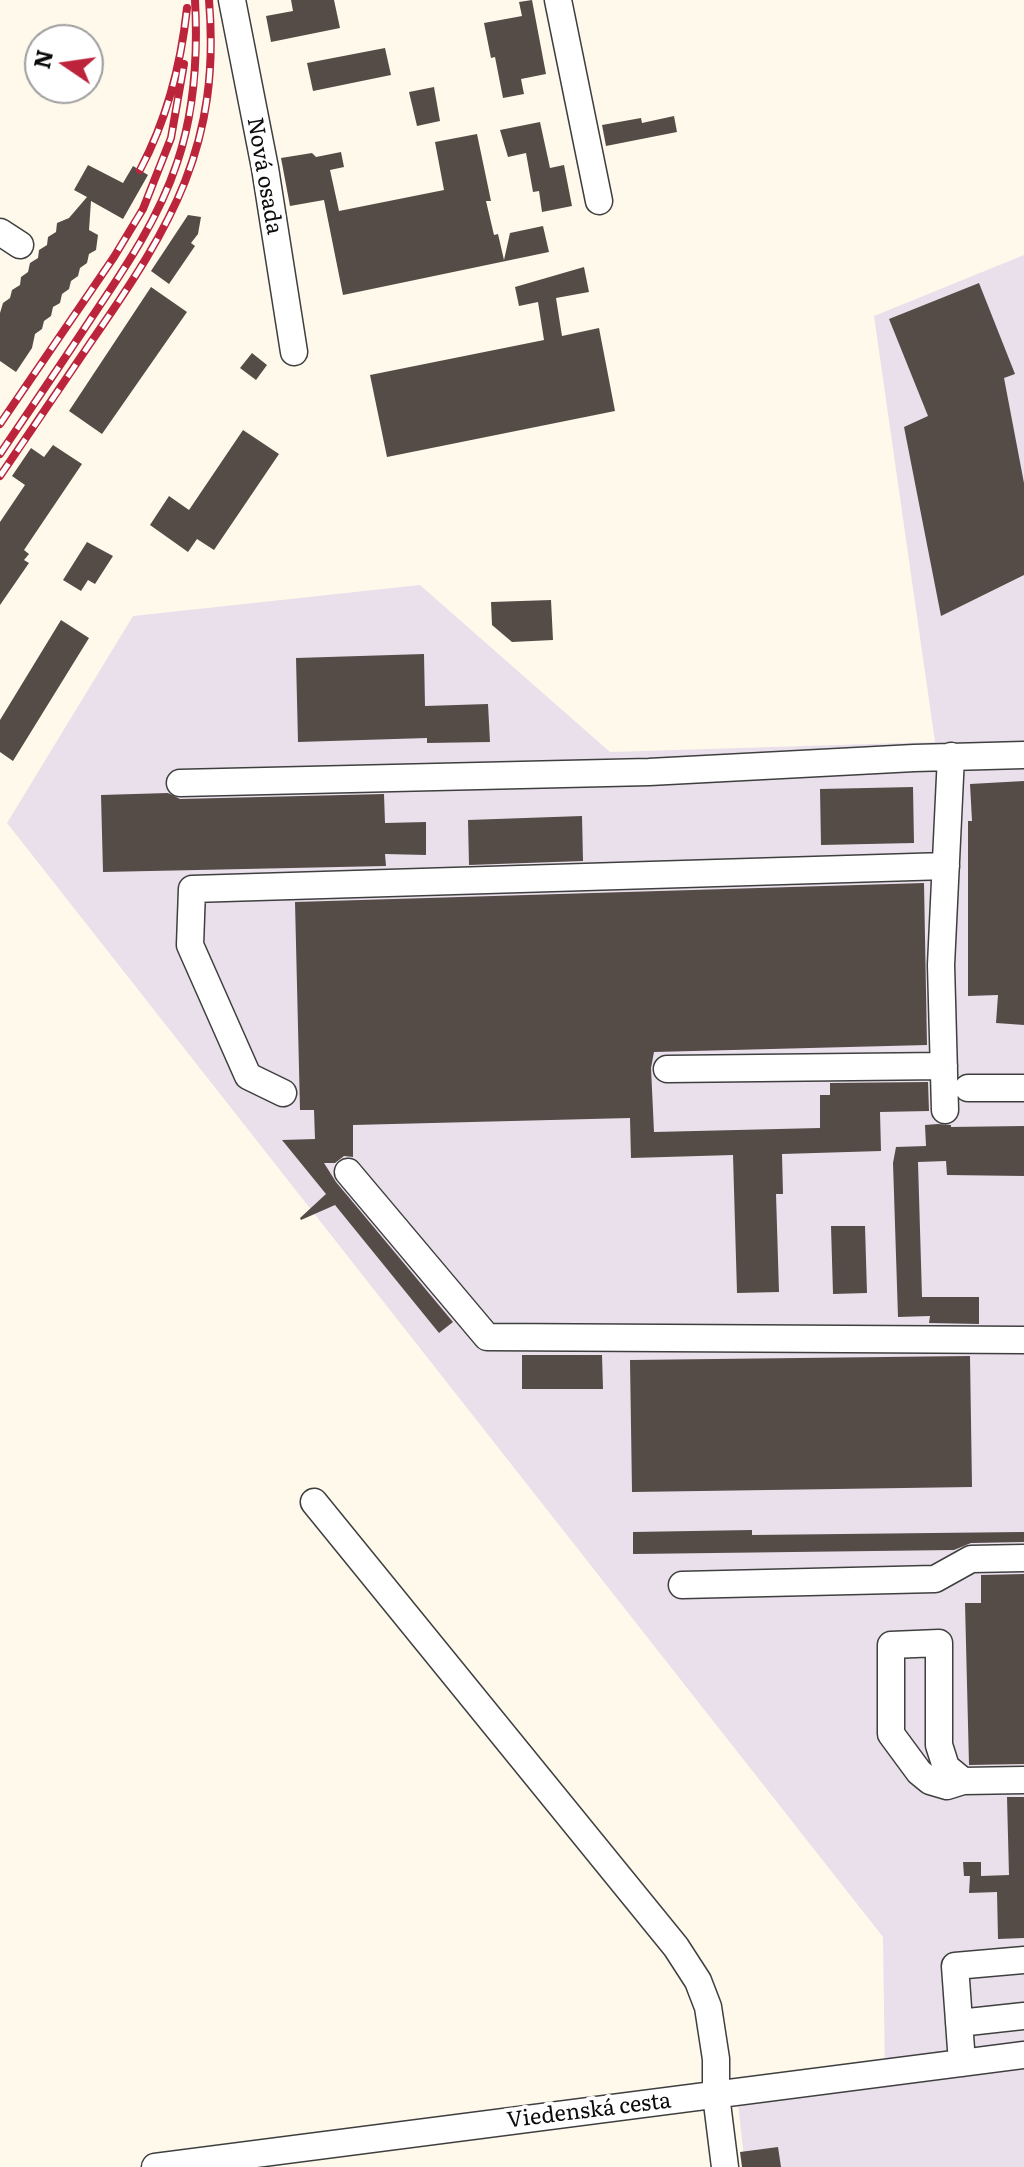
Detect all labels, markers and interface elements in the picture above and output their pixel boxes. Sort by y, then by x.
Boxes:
north arrow [24,24,104,104]
text: N [24,46,60,72]
street label: Nová osada [241,115,287,237]
street label: Viedenská cesta [505,2088,673,2134]

